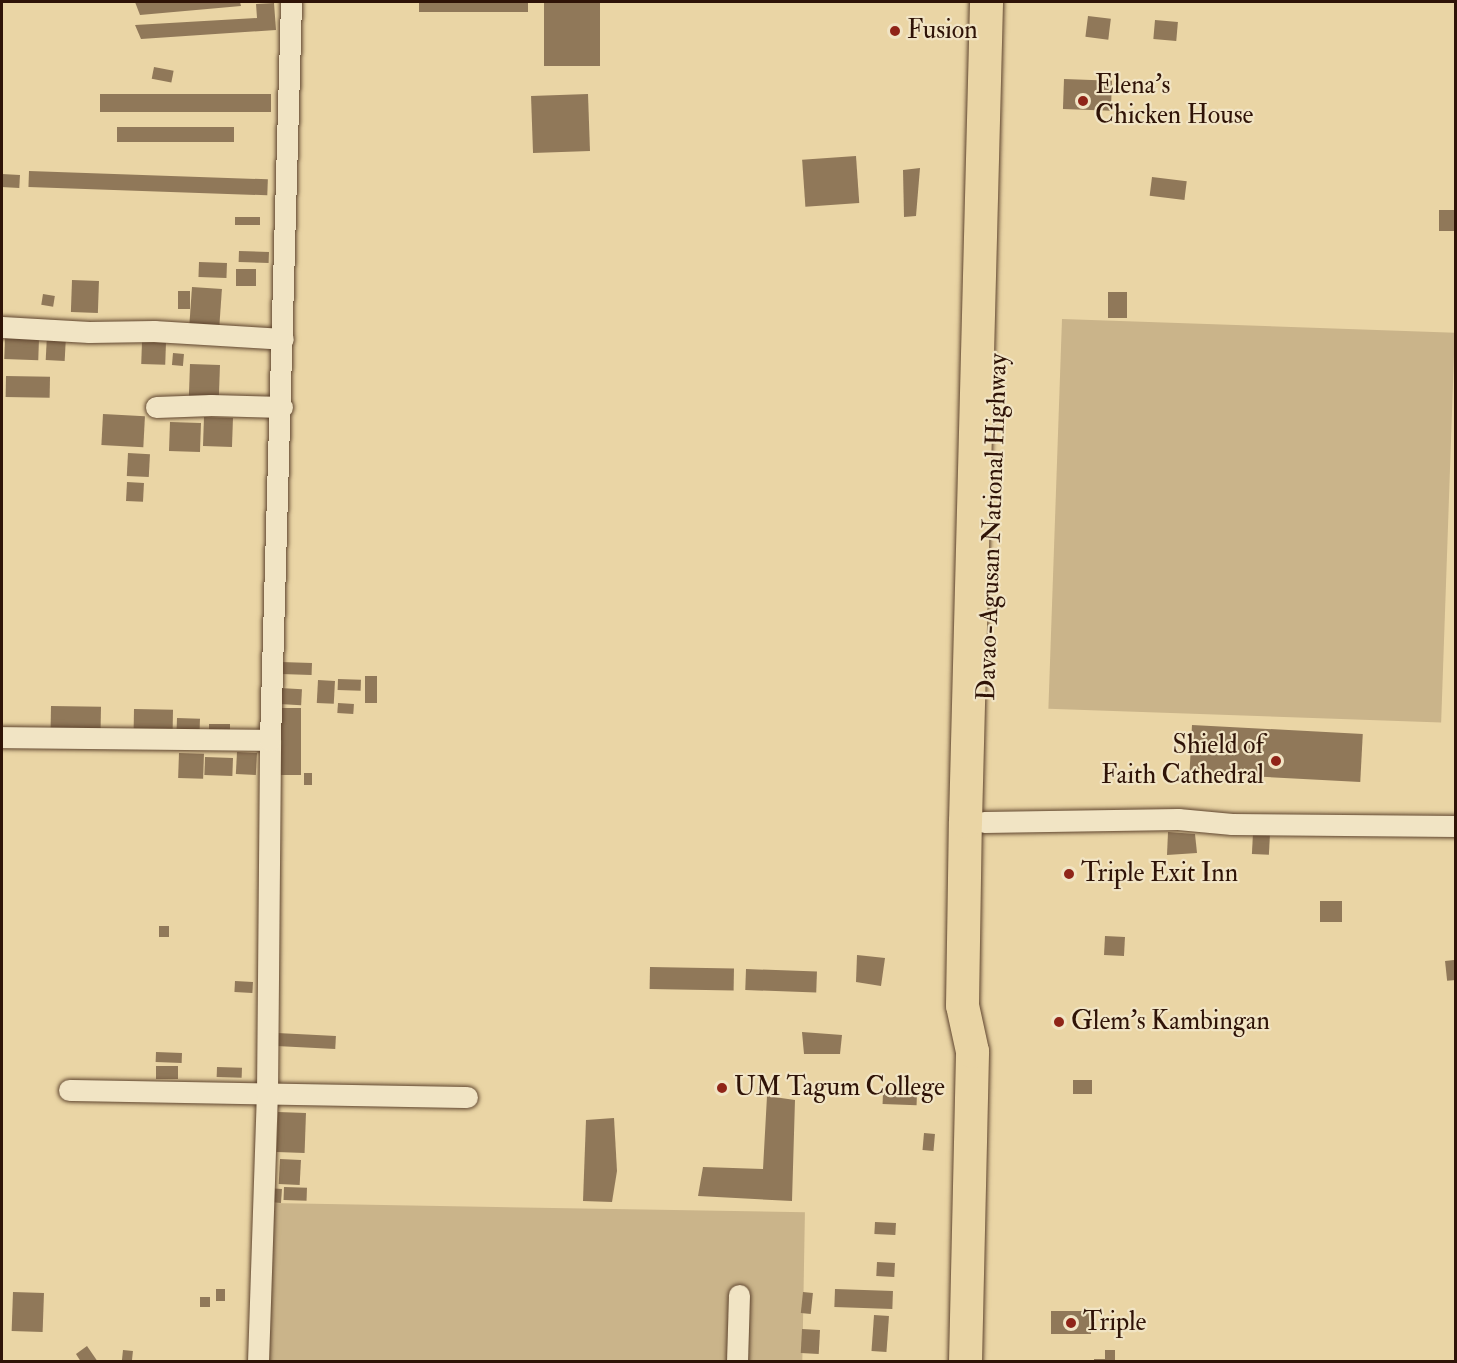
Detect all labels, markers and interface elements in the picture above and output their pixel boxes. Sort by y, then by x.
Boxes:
place label: Fusion [907,15,978,47]
marker: Fusion [888,24,902,38]
place label: Elena's Chicken House [1095,70,1253,132]
marker: Elena's Chicken House [1076,94,1090,108]
street label: Davao-Agusan National Highway [971,353,1015,701]
place label: Shield of Faith Cathedral [1101,730,1264,792]
marker: Shield of Faith Cathedral [1269,754,1283,768]
place label: Triple Exit Inn [1081,858,1238,890]
marker: Triple Exit Inn [1062,867,1076,881]
place label: Glem's Kambingan [1071,1006,1270,1038]
marker: Glem's Kambingan [1052,1015,1066,1029]
place label: UM Tagum College [734,1072,945,1104]
marker: UM Tagum College [715,1081,729,1095]
place label: Triple [1083,1307,1146,1339]
marker: Triple [1064,1316,1078,1330]

